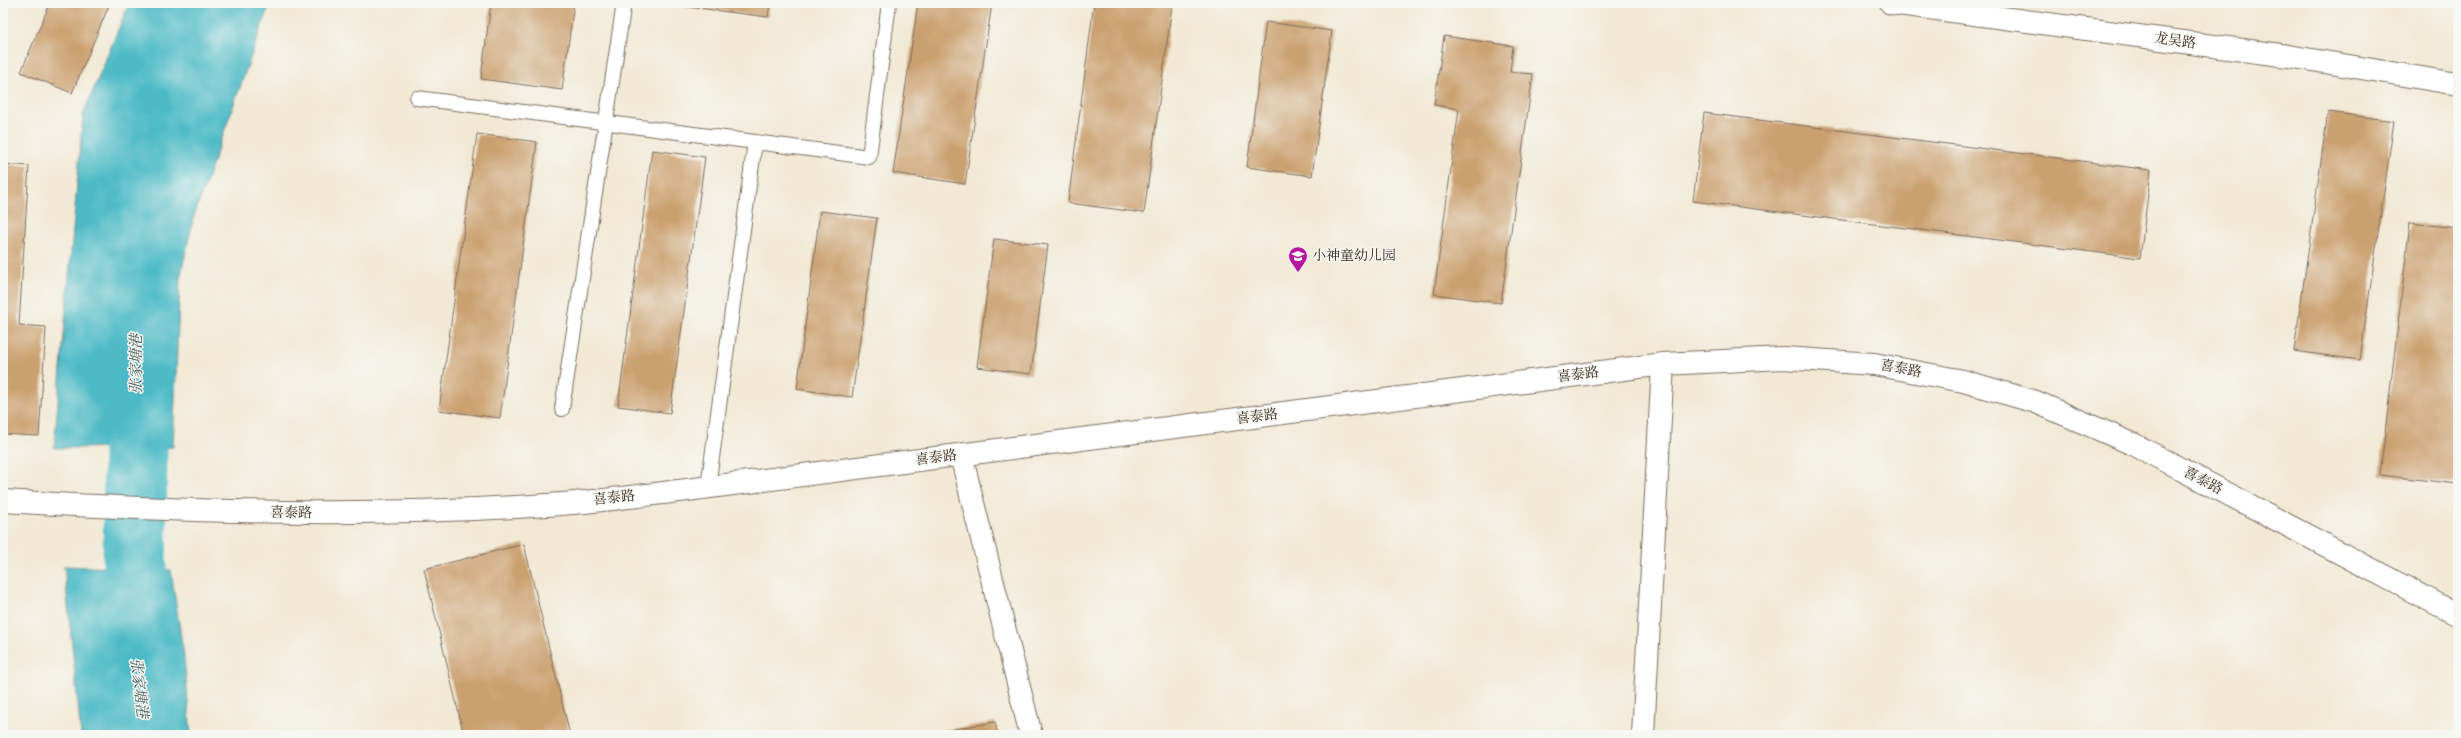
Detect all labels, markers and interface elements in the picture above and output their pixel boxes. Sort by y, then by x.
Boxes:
street label: 龙吴路 [2153,29,2197,53]
school or university icon: 小神童幼儿园 [1287,245,1309,273]
place label: 小神童幼儿园 [1312,247,1396,265]
water label: 张家塘港 [127,332,146,394]
street label: 喜泰路 [1879,356,1923,382]
street label: 喜泰路 [1556,364,1600,386]
street label: 喜泰路 [1235,406,1279,428]
street label: 喜泰路 [914,447,958,469]
street label: 喜泰路 [2180,463,2226,499]
street label: 喜泰路 [592,487,636,509]
street label: 喜泰路 [270,504,312,522]
water label: 张家塘港 [126,657,152,721]

